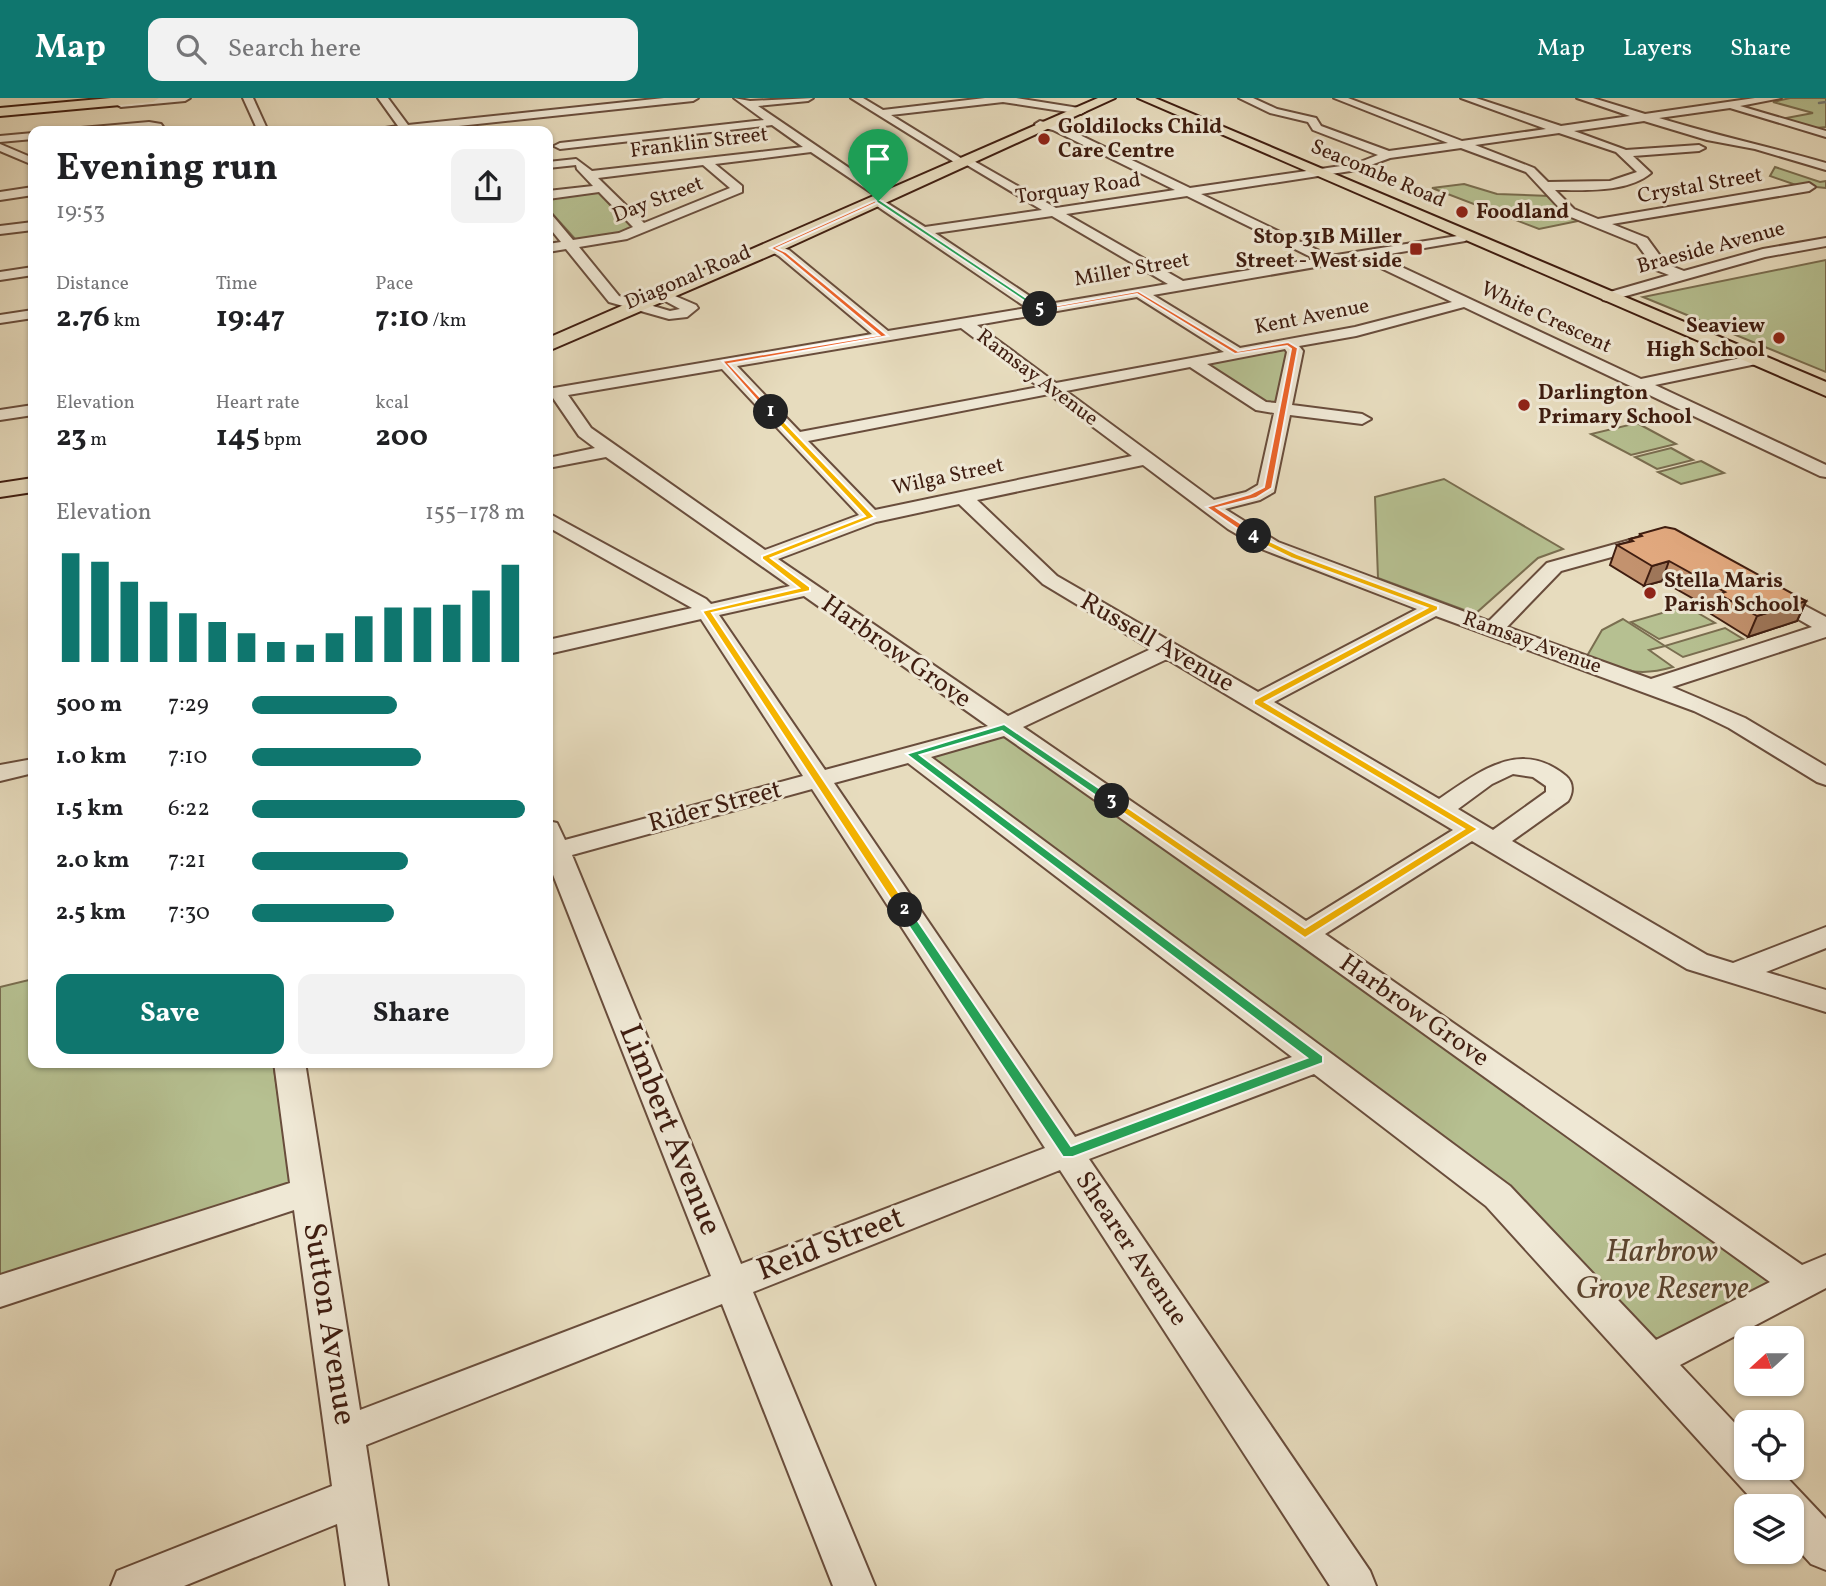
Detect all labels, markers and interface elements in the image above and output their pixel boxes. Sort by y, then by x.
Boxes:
search box [148,18,638,81]
text: Map [35,26,106,72]
icon: search [172,30,210,68]
text: Search here [228,31,361,67]
text: Map [1537,32,1585,66]
text: Layers [1623,32,1692,66]
text: Share [1730,32,1791,66]
place label: Goldilocks Child Care Centre [1058,113,1222,166]
street label: Franklin Street [628,120,770,166]
pin [848,129,908,201]
marker: Goldilocks Child Care Centre [1036,131,1052,147]
street label: Seacombe Road [1306,132,1450,216]
icon: arrive [859,140,897,178]
text: Evening run [56,143,278,196]
button: share [451,149,525,223]
street label: Crystal Street [1635,161,1765,211]
street label: Torquay Road [1013,166,1143,212]
street label: Day Street [608,169,708,231]
text: 19:53 [56,196,105,228]
place label: Foodland [1476,198,1569,227]
marker: Foodland [1454,204,1470,220]
street label: Braeside Avenue [1634,214,1788,282]
place label: Stop 31B Miller Street - West side [1236,223,1402,276]
street label: Diagonal Road [620,238,756,318]
marker: Stop 31B Miller Street - West side [1408,241,1424,257]
street label: Miller Street [1072,246,1192,294]
text: Distance [56,271,129,297]
text: Time [216,271,257,297]
text: Pace [375,271,413,297]
street label: White Crescent [1476,275,1616,361]
pin: 5 [1023,292,1058,326]
street label: Kent Avenue [1252,292,1372,342]
text: 5 [1035,295,1044,321]
text: 2.76 [56,297,110,339]
text: 19:47 [216,297,285,339]
text: 7:10 [375,297,429,339]
text: km [110,308,141,334]
text: /km [429,308,467,334]
place label: Seaview High School [1646,312,1765,365]
street label: Ramsay Avenue [970,323,1104,433]
marker: Seaview High School [1771,330,1787,346]
place label: Darlington Primary School [1538,379,1692,432]
text: Elevation [56,390,135,416]
text: Heart rate [216,390,300,416]
text: kcal [375,390,409,416]
pin: 1 [754,394,788,430]
marker: Darlington Primary School [1516,397,1532,413]
text: 1 [767,398,774,424]
text: 23 [56,416,86,458]
text: 145 [216,416,260,458]
text: 200 [375,416,428,458]
text: m [86,427,107,453]
text: bpm [260,427,302,453]
street label: Wilga Street [889,451,1007,503]
text: Elevation [56,497,152,529]
text: 155–178 m [425,497,525,529]
pin: 4 [1236,518,1272,554]
text: 4 [1248,522,1259,548]
place label: Stella Maris Parish School [1664,567,1800,620]
street label: Russell Avenue [1073,584,1241,702]
marker: Stella Maris Parish School [1642,585,1658,601]
street label: Harbrow Grove [814,587,978,717]
street label: Ramsay Avenue [1459,604,1606,682]
text: 500 m [56,689,122,721]
text: 7:29 [168,689,209,721]
text: 1.0 km [56,741,127,773]
text: 7:10 [168,741,207,773]
street label: Rider Street [644,772,786,842]
pin: 3 [1094,784,1130,818]
text: 3 [1107,787,1116,813]
text: 1.5 km [56,793,123,825]
text: 6:22 [168,793,210,825]
text: 2.0 km [56,845,129,877]
text: 7:21 [168,845,206,877]
pin: 2 [888,892,922,928]
text: 2 [900,896,909,922]
text: 2.5 km [56,897,126,929]
text: 7:30 [168,897,210,929]
street label: Harbrow Grove [1332,946,1496,1076]
button: Save [56,974,284,1054]
button: Share [298,974,525,1054]
street label: Limbert Avenue [607,1018,731,1242]
street label: Shearer Avenue [1066,1165,1196,1333]
street label: Reid Street [751,1197,911,1293]
street label: Sutton Avenue [290,1219,366,1429]
park label: Harbrow Grove Reserve [1575,1231,1749,1312]
north arrow [1734,1326,1804,1396]
map controls [1734,1326,1804,1564]
button: locate [1734,1410,1804,1480]
button: layers [1734,1494,1804,1564]

